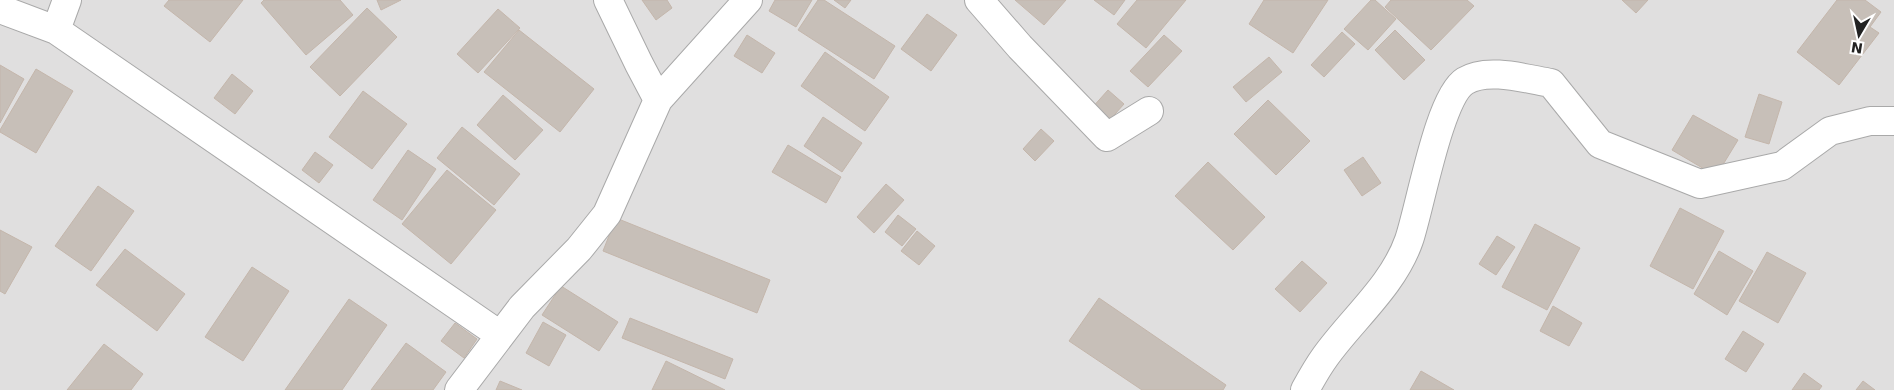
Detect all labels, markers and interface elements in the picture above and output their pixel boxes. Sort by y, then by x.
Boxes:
north arrow [1834,10,1884,60]
text: N [1850,39,1864,57]

